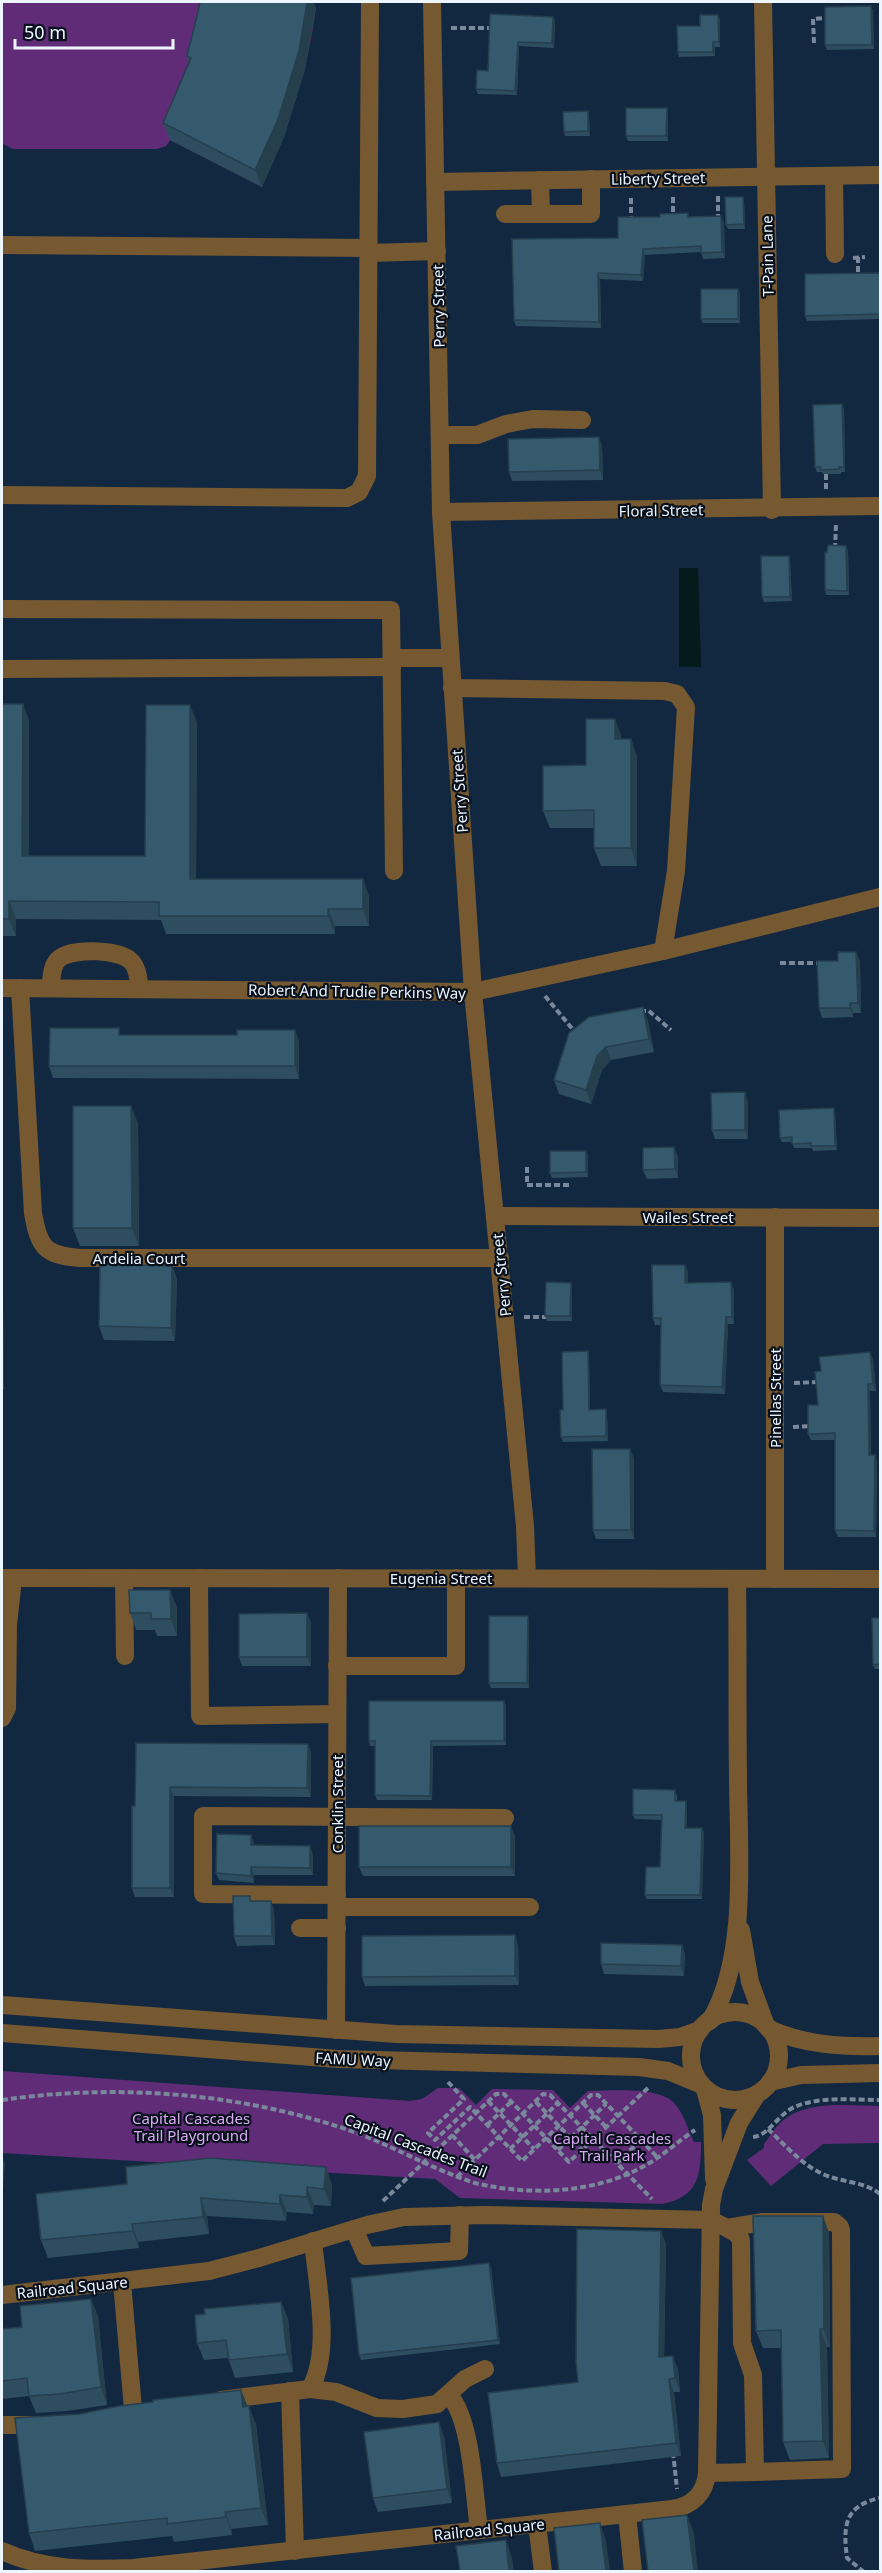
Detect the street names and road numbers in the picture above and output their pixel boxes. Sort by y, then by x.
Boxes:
street label: Liberty Street [611,167,706,189]
street label: T-Pain Lane [756,215,778,297]
street label: Perry Street [427,264,449,348]
street label: Floral Street [618,499,704,521]
street label: Perry Street [446,748,472,833]
street label: Robert And Trudie Perkins Way [248,979,466,1003]
street label: Wailes Street [642,1207,734,1227]
street label: Perry Street [487,1232,515,1317]
street label: Ardelia Court [93,1248,186,1268]
street label: Pinellas Street [765,1348,785,1448]
street label: Eugenia Street [390,1568,493,1588]
street label: Conklin Street [327,1754,347,1853]
street label: FAMU Way [315,2047,391,2071]
street label: Capital Cascades Trail [342,2108,490,2182]
street label: Railroad Square [16,2271,128,2303]
street label: Railroad Square [433,2513,545,2545]

